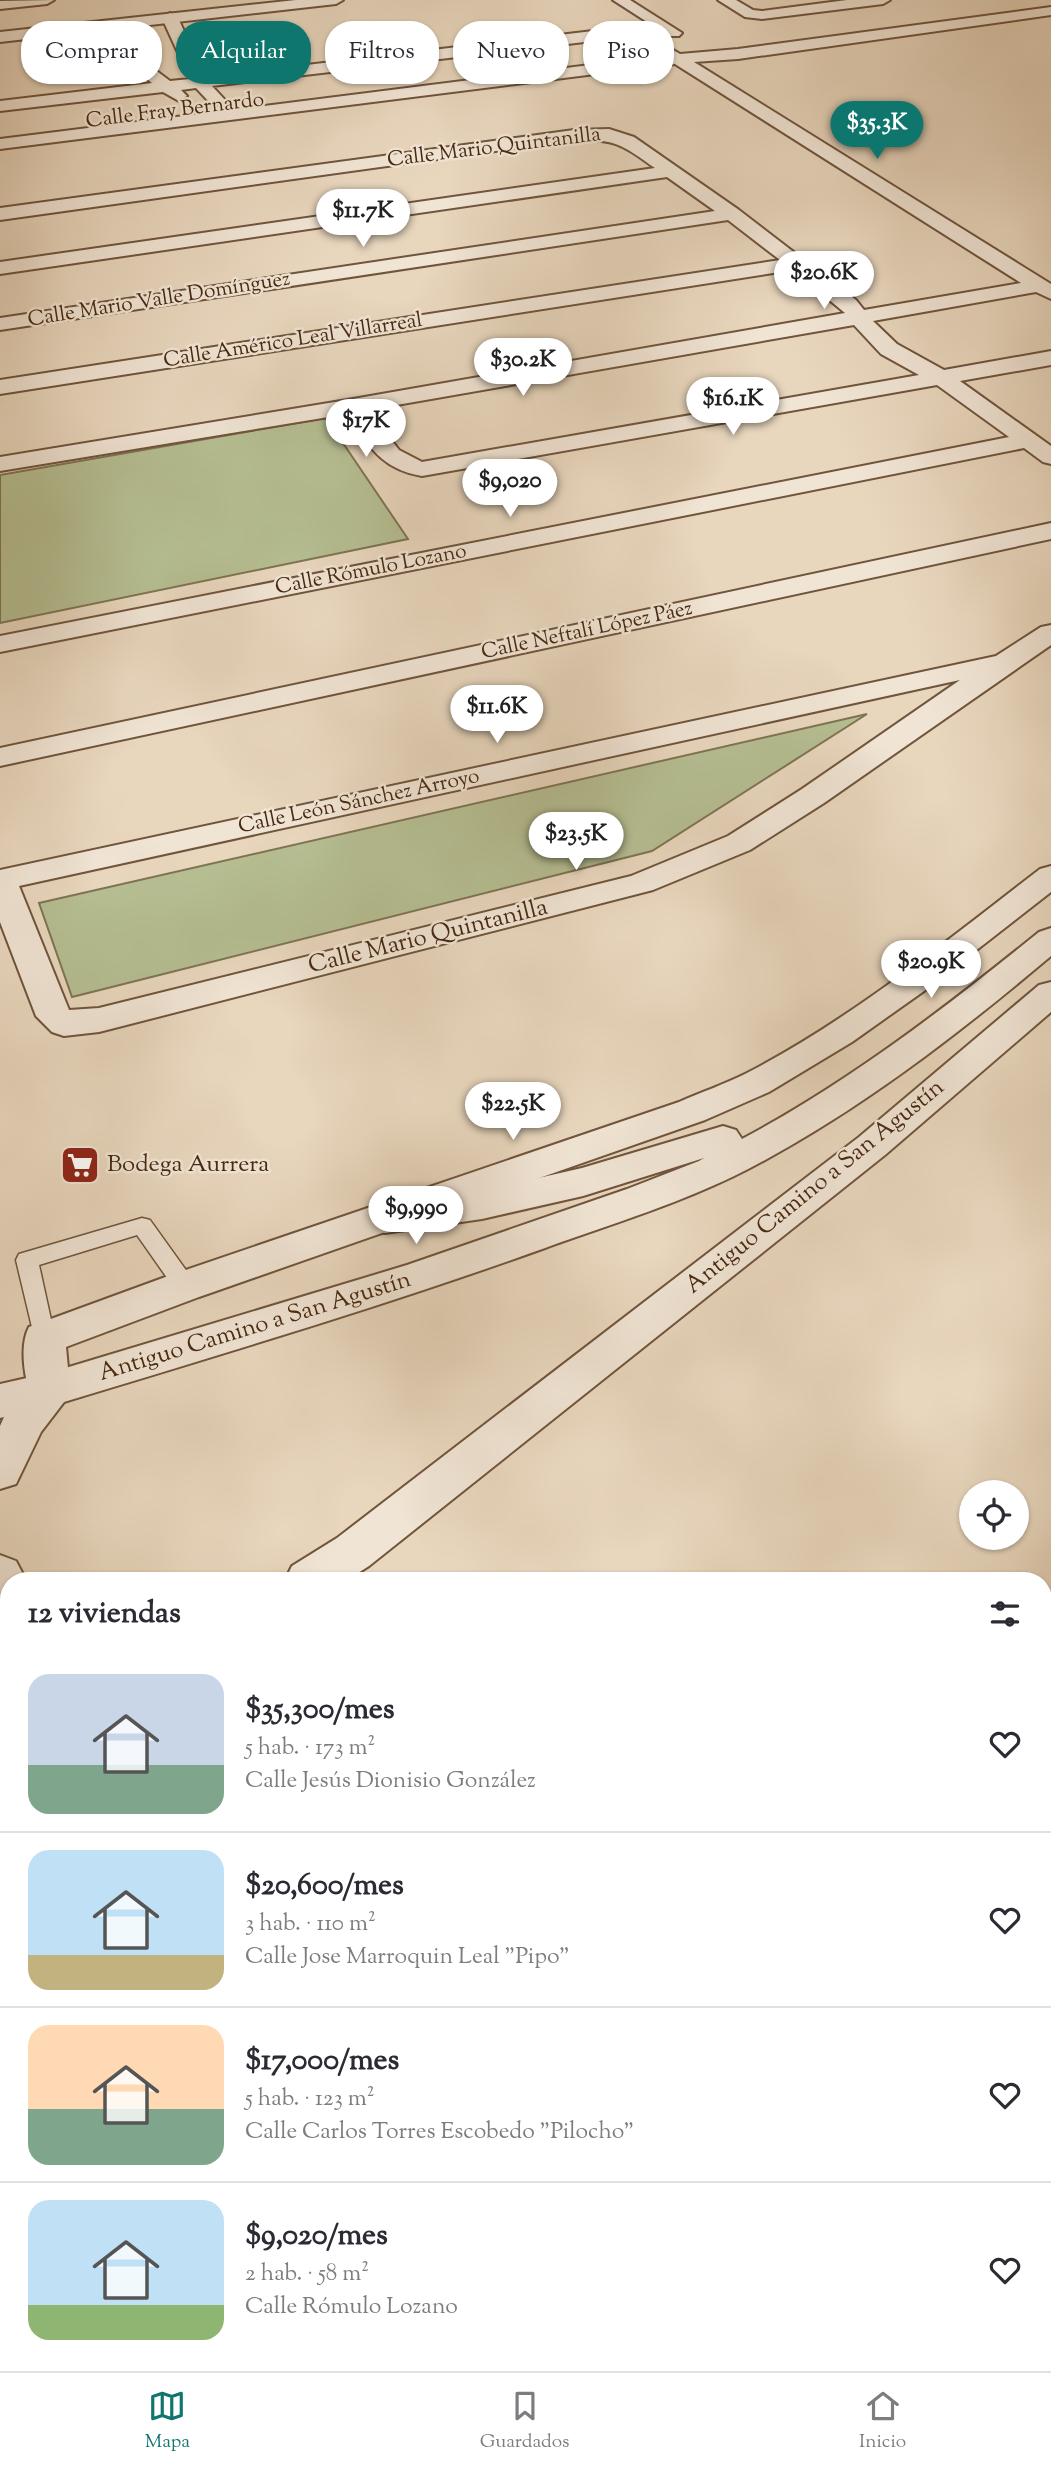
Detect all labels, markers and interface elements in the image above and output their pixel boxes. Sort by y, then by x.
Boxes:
chip: Comprar [21,21,162,84]
chip: Alquilar [176,21,311,84]
chip: Filtros [325,21,439,84]
chip: Nuevo [453,21,569,84]
chip: Piso [583,21,674,84]
street label: Calle Fray Bernardo [84,85,266,137]
pin: $35.3K [820,102,934,161]
text: $35.3K [846,107,908,140]
street label: Calle Mario Quintanilla [385,120,603,176]
pin: $11.7K [306,190,420,249]
text: $11.7K [332,195,394,228]
pin: $20.6K [767,252,881,311]
text: $20.6K [790,257,858,290]
street label: Calle Mario Valle Domínguez [26,264,292,336]
street label: Calle Américo Leal Villarreal [161,306,425,376]
pin: $30.2K [466,338,580,398]
text: $30.2K [490,344,556,377]
pin: $16.1K [676,378,790,437]
text: $16.1K [702,383,764,416]
pin: $17K [325,400,407,459]
text: $17K [342,405,390,438]
pin: $9,020 [453,460,567,519]
text: $9,020 [478,465,542,498]
street label: Calle Rómulo Lozano [273,537,469,603]
street label: Calle Neftalí López Páez [479,594,695,668]
pin: $11.6K [440,686,554,745]
text: $11.6K [466,691,528,724]
street label: Calle León Sánchez Arroyo [236,762,482,842]
pin: $23.5K [519,812,633,872]
text: $23.5K [545,818,607,851]
street label: Calle Mario Quintanilla [305,891,551,983]
pin: $20.9K [874,940,988,1000]
text: $20.9K [897,946,965,979]
street label: Antiguo Camino a San Agustín [678,1072,952,1302]
pin: $22.5K [456,1082,570,1142]
text: $22.5K [481,1088,545,1121]
supermarket icon: Bodega Aurrera [59,1144,101,1186]
place label: Bodega Aurrera [107,1148,269,1182]
pin: $9,990 [359,1186,473,1246]
text: $9,990 [384,1192,448,1225]
street label: Antiguo Camino a San Agustín [95,1263,415,1391]
map controls [959,1480,1029,1550]
button: locate [959,1480,1029,1550]
text: 12 viviendas [28,1593,181,1636]
icon: filters [986,1595,1024,1633]
text: $35,300/mes [245,1689,395,1732]
icon: home [84,1702,168,1786]
icon: heart [986,1725,1024,1763]
text: 5 hab. · 173 m² [245,1732,375,1765]
text: Calle Jesús Dionisio González [245,1765,536,1798]
text: $20,600/mes [245,1865,404,1908]
icon: home [84,1878,168,1962]
icon: heart [986,1901,1024,1939]
text: 3 hab. · 110 m² [245,1908,376,1941]
text: Calle Jose Marroquin Leal "Pipo" [245,1941,569,1974]
text: $17,000/mes [245,2040,399,2083]
icon: home [84,2053,168,2137]
icon: heart [986,2076,1024,2114]
text: 5 hab. · 123 m² [245,2083,375,2116]
text: Calle Carlos Torres Escobedo "Pilocho" [245,2116,634,2149]
text: $9,020/mes [245,2215,388,2258]
icon: home [84,2228,168,2312]
icon: heart [986,2251,1024,2289]
text: 2 hab. · 58 m² [245,2258,369,2291]
text: Calle Rómulo Lozano [245,2291,458,2324]
tab: Mapa [145,2387,190,2456]
tab: Guardados [480,2387,570,2456]
tab: Inicio [859,2387,906,2456]

